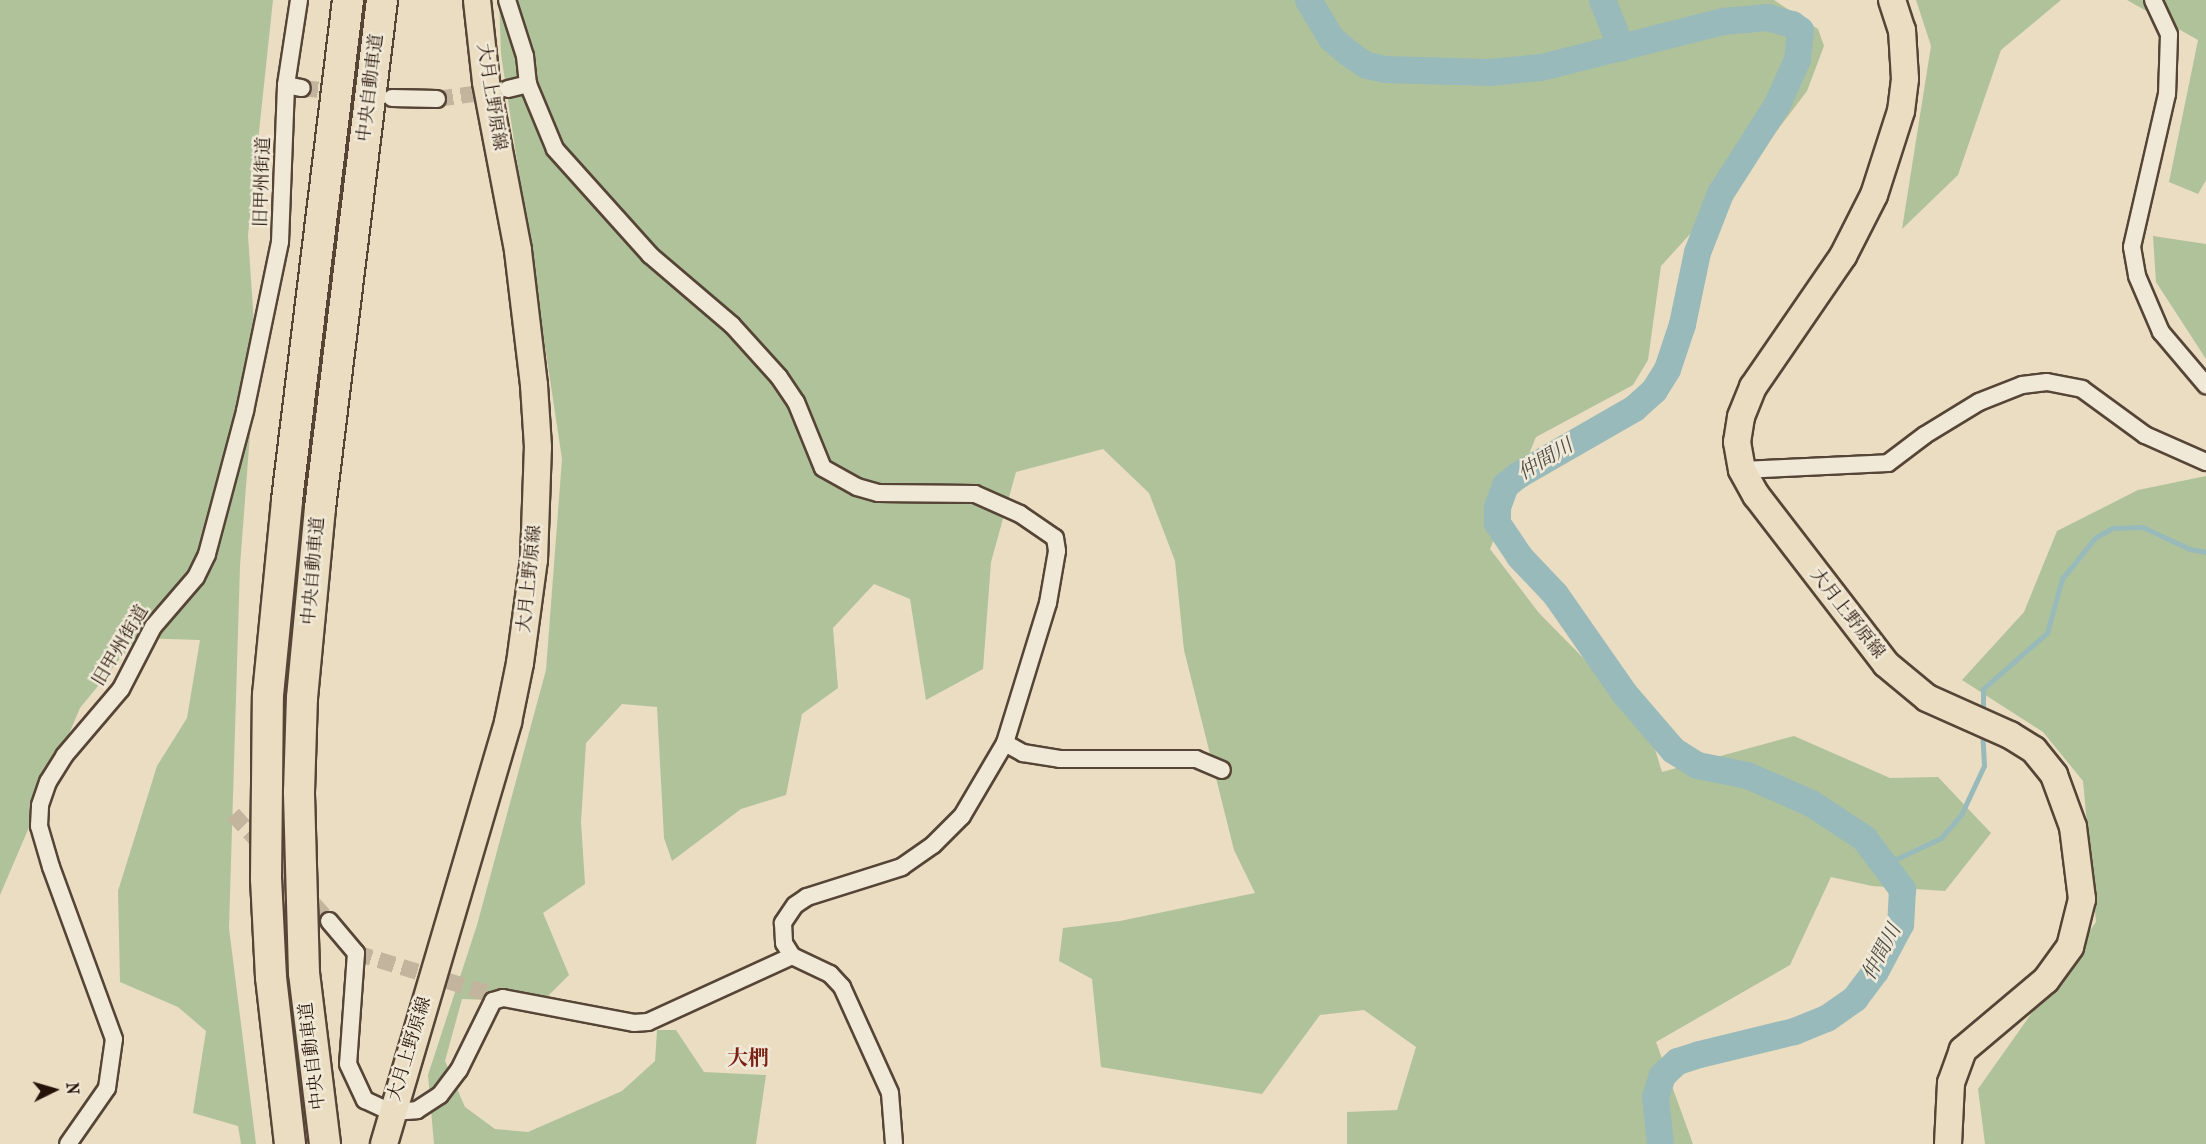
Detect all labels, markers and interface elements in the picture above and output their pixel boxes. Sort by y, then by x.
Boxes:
street label: 中央自動車道 [354,33,388,143]
street label: 大月上野原線 [472,42,510,152]
street label: 旧甲州街道 [251,137,275,227]
water label: 仲間川 [1513,433,1577,485]
street label: 中央自動車道 [299,516,329,626]
street label: 大月上野原線 [514,524,546,634]
street label: 大月上野原線 [1805,565,1889,663]
street label: 旧甲州街道 [89,602,153,690]
water label: 仲間川 [1856,920,1906,984]
street label: 大月上野原線 [384,994,436,1104]
street label: 中央自動車道 [296,1001,330,1111]
district label: 大椚 [727,1045,769,1071]
north arrow [24,1060,84,1120]
text: N [62,1082,82,1095]

